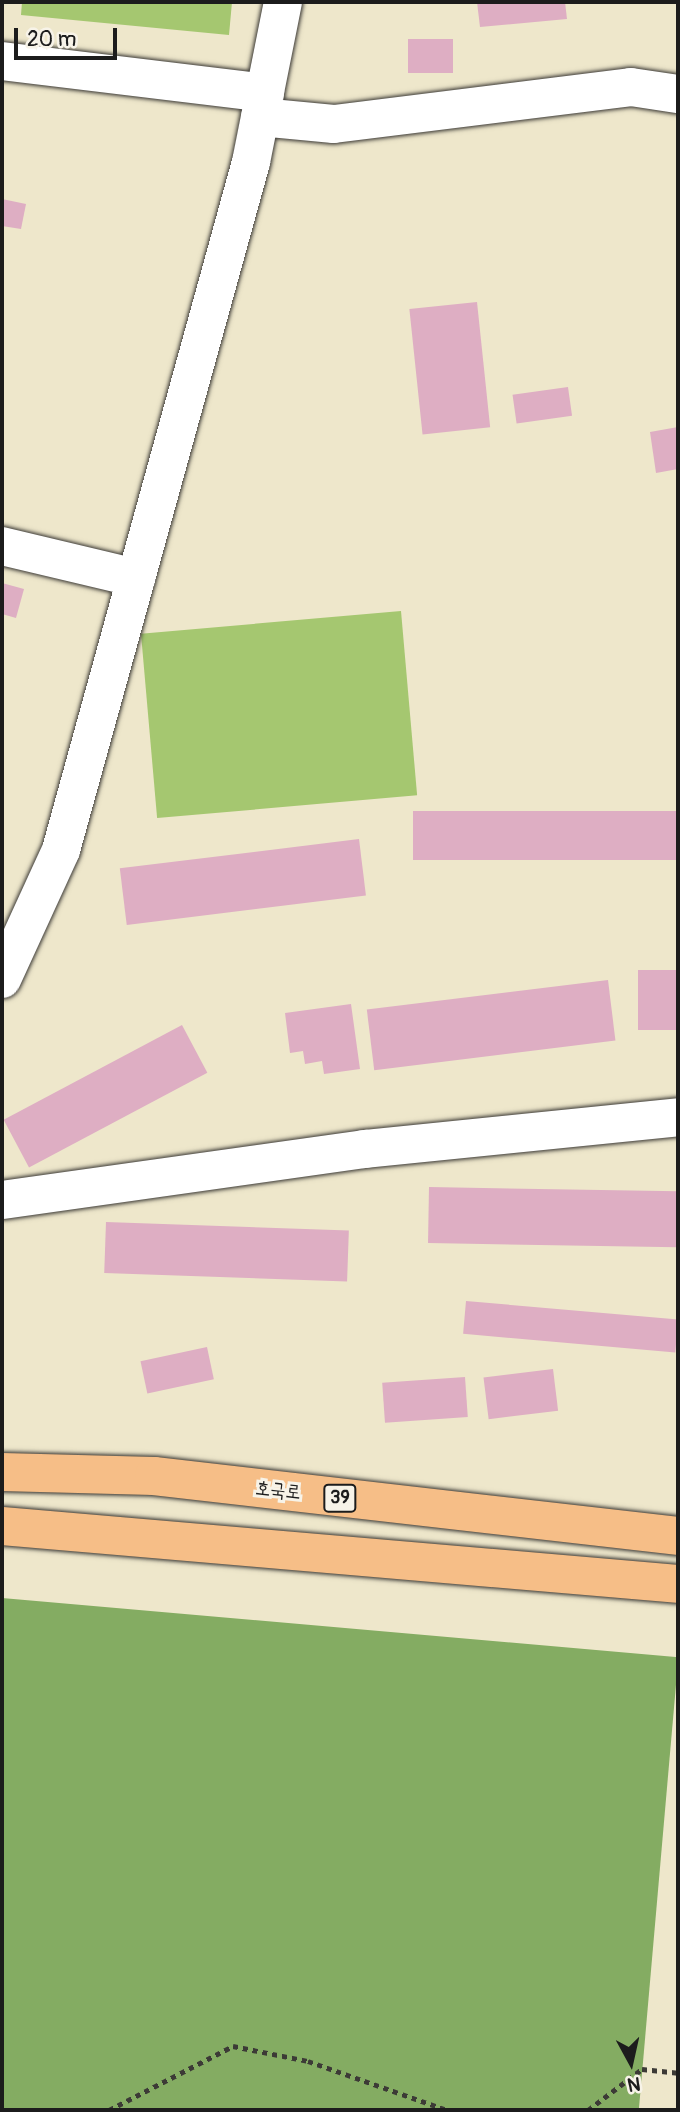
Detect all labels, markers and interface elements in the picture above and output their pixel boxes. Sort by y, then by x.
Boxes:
scale bar [18,14,121,58]
text: 20 m [27,26,76,53]
street label: 호국로 [254,1477,302,1505]
road number: 39 [322,1484,358,1512]
north arrow [596,2028,666,2098]
text: N [626,2071,642,2097]

